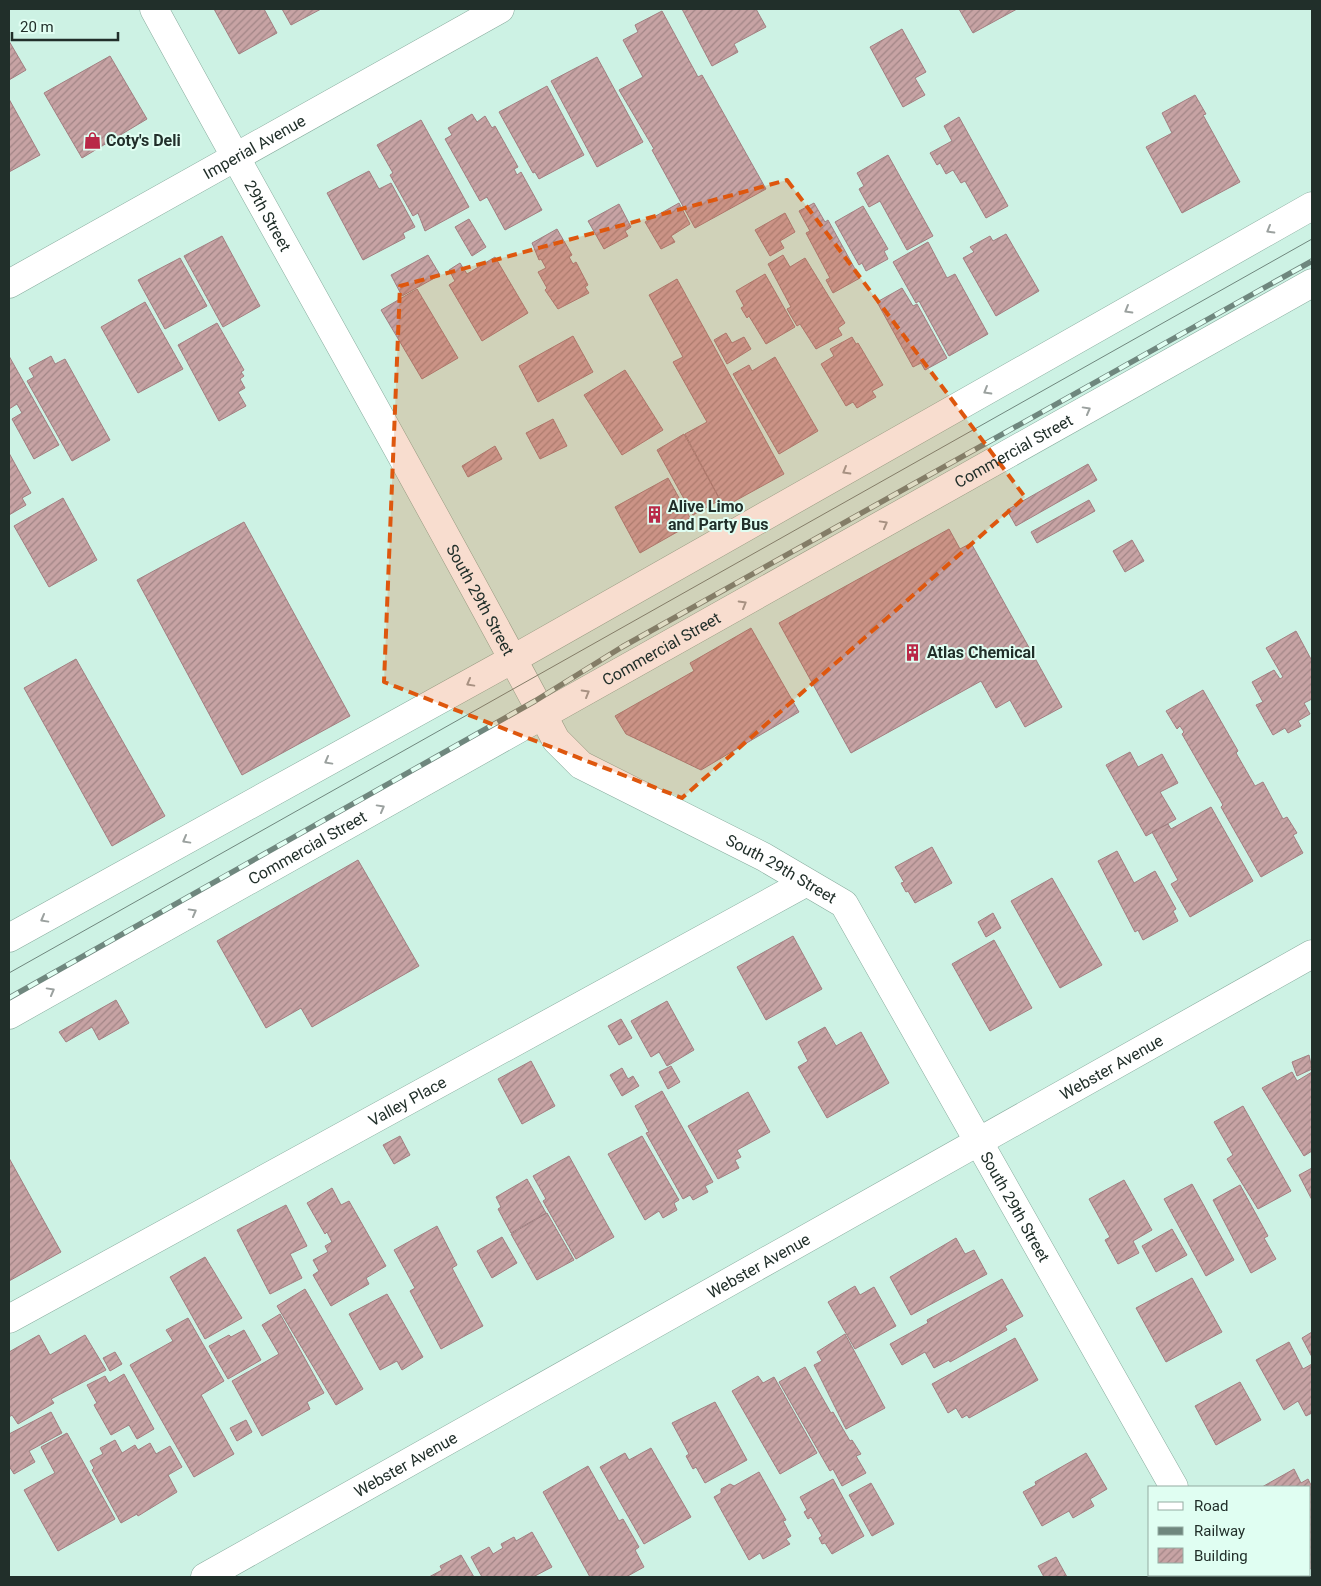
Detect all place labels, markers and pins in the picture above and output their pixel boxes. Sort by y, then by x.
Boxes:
shop icon: Coty's Deli [82,130,102,150]
place label: Coty's Deli [106,131,181,150]
place label: Alive Limo and Party Bus [668,497,768,534]
building icon: Alive Limo and Party Bus [644,505,664,525]
building icon: Atlas Chemical [903,642,923,662]
place label: Atlas Chemical [927,643,1035,662]

